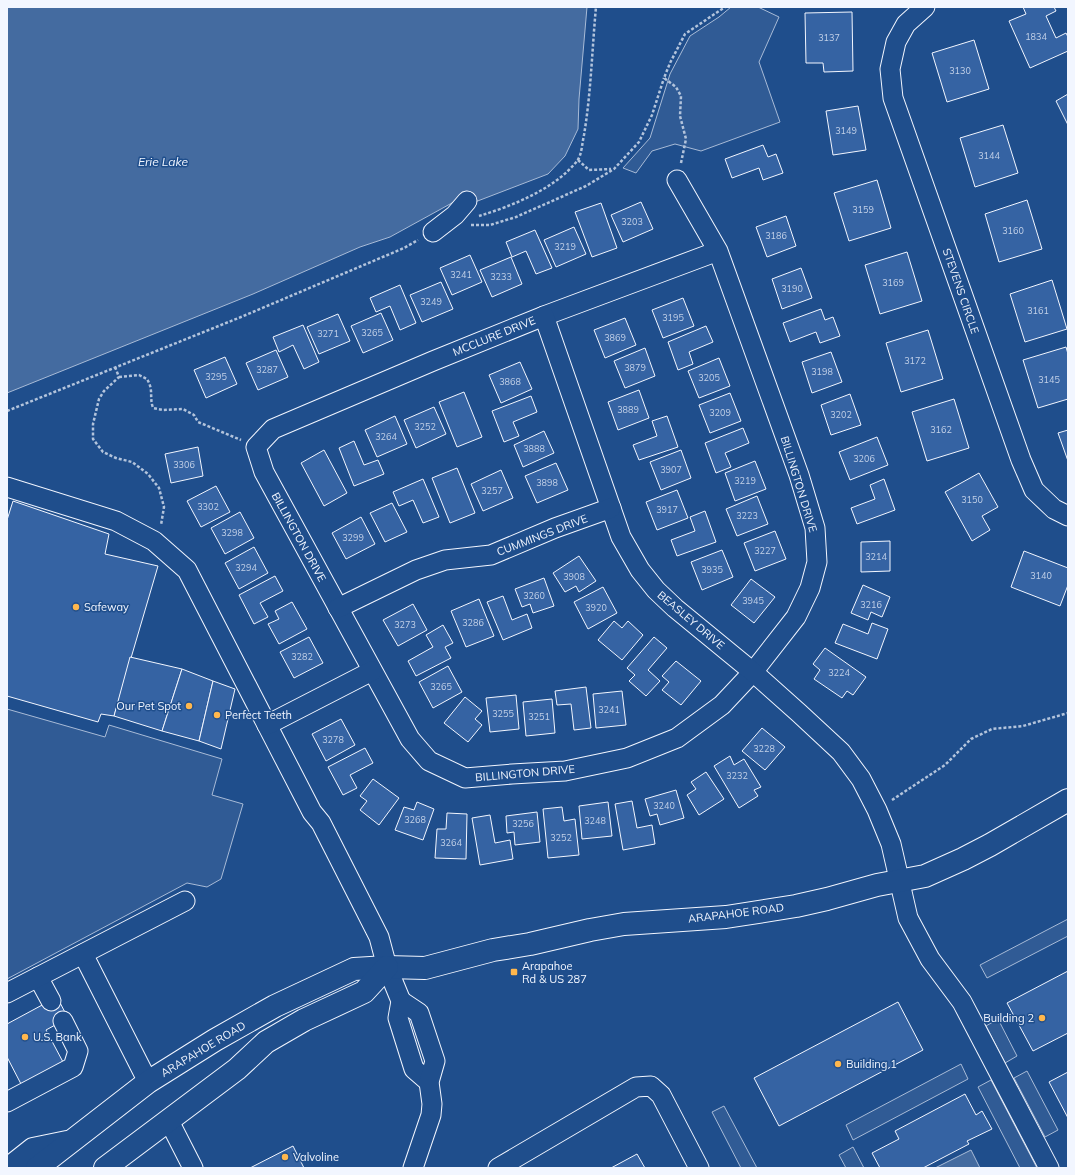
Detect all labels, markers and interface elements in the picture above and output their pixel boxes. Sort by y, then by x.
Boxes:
house number: 1834 [1025,31,1047,42]
house number: 3137 [818,32,840,43]
house number: 3130 [949,65,971,76]
house number: 3149 [835,125,857,136]
house number: 3144 [978,150,1000,161]
water label: Erie Lake [138,154,189,169]
house number: 3159 [852,204,874,215]
house number: 3203 [621,216,643,227]
house number: 3160 [1002,225,1024,236]
house number: 3186 [765,230,787,241]
house number: 3219 [554,241,576,252]
street label: STEVENS CIRCLE [940,246,982,336]
house number: 3241 [450,269,472,280]
house number: 3233 [490,271,512,282]
house number: 3169 [882,277,904,288]
house number: 3190 [781,283,803,294]
house number: 3249 [420,296,442,307]
house number: 3161 [1027,305,1049,316]
house number: 3195 [662,312,684,323]
street label: MCCLURE DRIVE [451,313,537,359]
house number: 3265 [361,327,383,338]
house number: 3271 [317,328,339,339]
house number: 3869 [604,332,626,343]
house number: 3172 [904,355,926,366]
house number: 3879 [624,362,646,373]
house number: 3287 [256,364,278,375]
house number: 3198 [811,366,833,377]
house number: 3295 [205,371,227,382]
house number: 3205 [698,372,720,383]
house number: 3145 [1038,374,1060,385]
house number: 3868 [499,376,521,387]
house number: 3889 [617,404,639,415]
house number: 3209 [709,407,731,418]
house number: 3202 [830,409,852,420]
house number: 3252 [414,421,436,432]
house number: 3162 [930,424,952,435]
house number: 3264 [375,431,397,442]
street label: BILLINGTON DRIVE [778,434,820,534]
house number: 3888 [523,443,545,454]
house number: 3206 [853,453,875,464]
house number: 3306 [173,459,195,470]
house number: 3907 [660,464,682,475]
house number: 3219 [734,475,756,486]
house number: 3898 [536,477,558,488]
house number: 3257 [481,485,503,496]
street label: BILLINGTON DRIVE [269,490,329,584]
house number: 3150 [961,494,983,505]
house number: 3302 [197,501,219,512]
house number: 3917 [656,504,678,515]
house number: 3223 [736,510,758,521]
street label: CUMMINGS DRIVE [495,511,589,559]
house number: 3298 [221,527,243,538]
house number: 3299 [342,532,364,543]
house number: 3227 [754,545,776,556]
house number: 3214 [865,551,887,562]
house number: 3294 [235,562,257,573]
house number: 3935 [701,564,723,575]
house number: 3140 [1030,570,1052,581]
house number: 3908 [563,571,585,582]
street label: BEASLEY DRIVE [655,588,727,652]
house number: 3260 [523,590,545,601]
house number: 3945 [742,595,764,606]
house number: 3216 [860,599,882,610]
place label: Safeway [84,600,129,614]
marker: Safeway [71,602,81,612]
house number: 3920 [585,602,607,613]
house number: 3286 [462,617,484,628]
house number: 3273 [394,619,416,630]
house number: 3282 [291,651,313,662]
house number: 3224 [828,667,850,678]
house number: 3265 [430,681,452,692]
place label: Our Pet Spot [116,699,181,713]
marker: Our Pet Spot [184,701,194,711]
house number: 3241 [598,704,620,715]
place label: Perfect Teeth [225,708,292,722]
house number: 3255 [492,708,514,719]
marker: Perfect Teeth [212,710,222,720]
house number: 3251 [528,711,550,722]
house number: 3278 [322,734,344,745]
house number: 3228 [753,743,775,754]
street label: BILLINGTON DRIVE [475,762,575,784]
house number: 3232 [726,770,748,781]
house number: 3240 [653,800,675,811]
house number: 3268 [404,814,426,825]
house number: 3248 [584,815,606,826]
house number: 3256 [512,818,534,829]
house number: 3252 [550,832,572,843]
house number: 3264 [440,837,462,848]
street label: ARAPAHOE ROAD [687,900,785,926]
place label: Arapahoe Rd & US 287 [522,959,587,986]
marker: Arapahoe Rd & US 287 [509,967,519,977]
place label: Building 2 [983,1011,1034,1025]
marker: Building 2 [1037,1013,1047,1023]
street label: ARAPAHOE ROAD [158,1018,248,1080]
place label: U.S. Bank [33,1030,82,1044]
marker: U.S. Bank [20,1032,30,1042]
place label: Building 1 [846,1057,897,1071]
marker: Building 1 [833,1059,843,1069]
place label: Valvoline [293,1150,339,1164]
marker: Valvoline [280,1152,290,1162]

